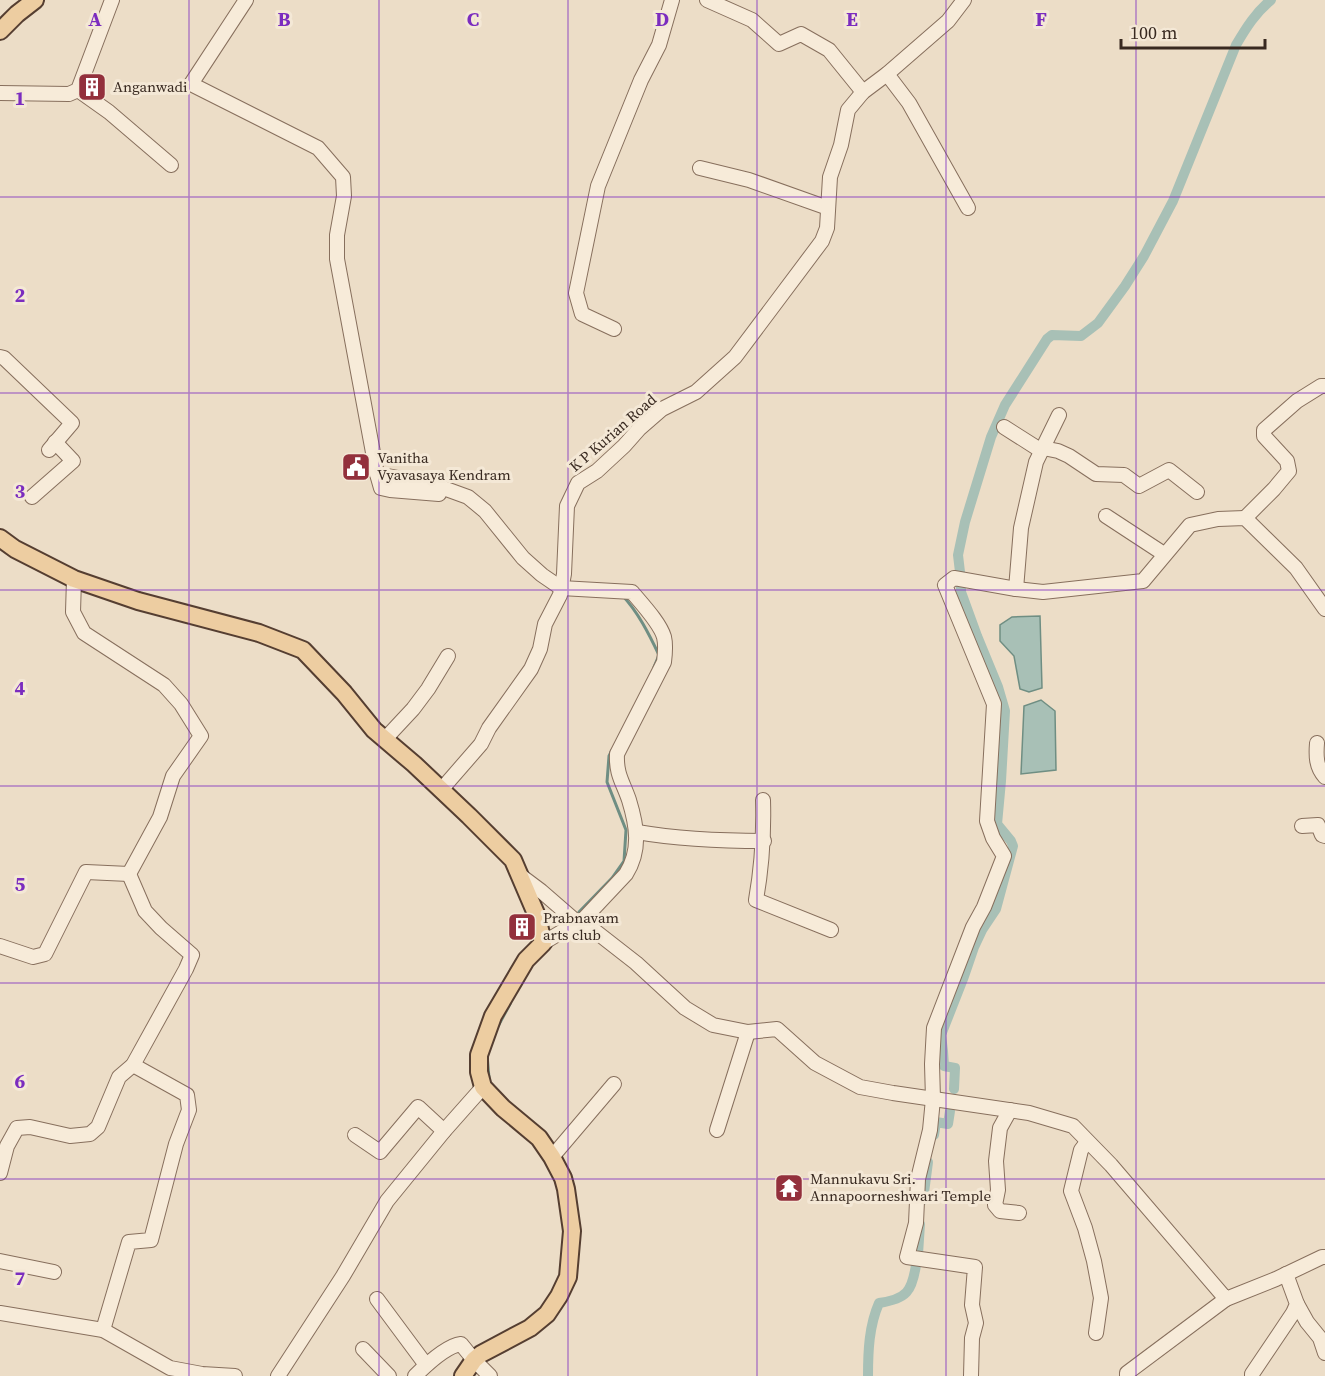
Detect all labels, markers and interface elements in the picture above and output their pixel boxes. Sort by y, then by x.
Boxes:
text: A [88,5,102,33]
text: B [277,5,291,33]
text: C [467,5,479,33]
text: D [655,5,669,33]
text: E [846,5,858,33]
text: F [1035,5,1047,33]
scale bar [1121,12,1265,50]
text: 100 m [1130,20,1177,45]
building icon: Anganwadi [76,71,108,103]
place label: Anganwadi [113,76,188,97]
text: 1 [15,84,25,112]
text: 2 [15,281,26,309]
street label: K P Kurian Road [565,389,661,476]
place label: Vanitha Vyavasaya Kendram [377,447,511,485]
public building icon: Vanitha Vyavasaya Kendram [340,451,372,483]
text: 3 [15,477,26,505]
text: 4 [15,674,26,702]
text: 5 [15,870,26,898]
place label: Prabnavam arts club [543,907,619,945]
building icon: Prabnavam arts club [506,911,538,943]
text: 6 [15,1067,26,1095]
place label: Mannukavu Sri. Annapoorneshwari Temple [810,1168,992,1206]
temple icon: Mannukavu Sri. Annapoorneshwari Temple [773,1172,805,1204]
text: 7 [15,1264,26,1292]

